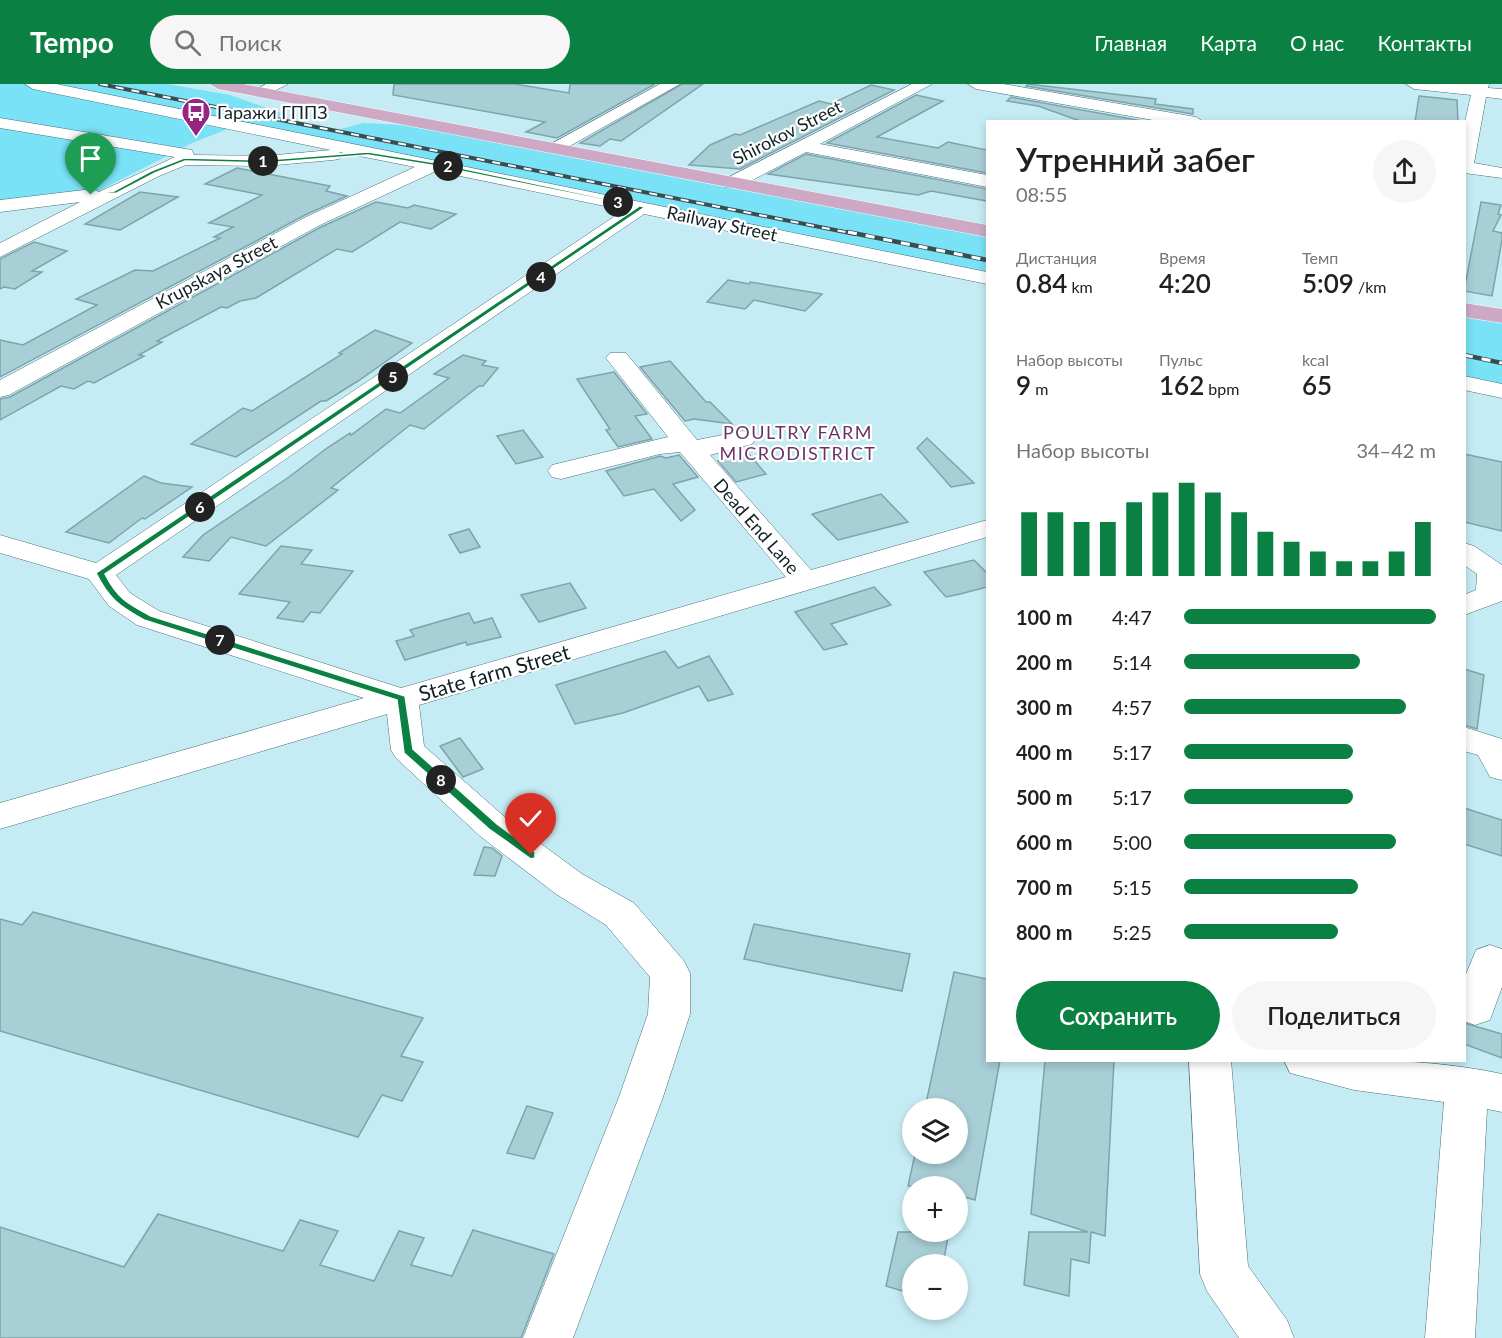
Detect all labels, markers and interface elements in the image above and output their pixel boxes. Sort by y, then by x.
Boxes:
search box [150,15,570,69]
text: Tempo [30,25,114,59]
icon: search [171,26,204,59]
text: Поиск [219,29,282,56]
text: Главная [1094,30,1167,55]
text: Карта [1200,30,1257,55]
text: О нас [1290,30,1344,55]
text: Контакты [1377,30,1472,55]
street label: Shirokov Street [729,95,846,169]
bus stop icon: Гаражи ГППЗ [180,96,212,138]
place label: Гаражи ГППЗ [217,101,328,123]
pin [65,133,116,195]
text: Утренний забег [1016,139,1255,179]
button: share [1373,140,1436,203]
icon: arrive [74,142,107,175]
pin: 1 [248,146,278,176]
text: 1 [258,151,268,170]
pin: 2 [433,151,463,181]
text: 2 [443,156,453,175]
text: 08:55 [1016,182,1067,206]
pin: 3 [603,187,633,217]
text: 3 [613,192,623,211]
street label: Railway Street [665,201,780,246]
street label: Krupskaya Street [152,231,281,313]
text: Дистанция [1016,248,1097,267]
text: Время [1159,248,1206,267]
text: Темп [1302,248,1338,267]
pin: 4 [526,262,556,292]
text: 4 [536,267,546,286]
text: 0.84 [1016,267,1067,299]
text: 4:20 [1159,267,1211,299]
text: 5:09 [1302,267,1354,299]
text: km [1067,277,1093,296]
text: /km [1354,277,1386,296]
text: Набор высоты [1016,350,1123,369]
text: Пульс [1159,350,1203,369]
text: kcal [1302,350,1329,369]
pin: 5 [378,362,408,392]
text: 5 [388,367,398,386]
text: 9 [1016,369,1031,401]
text: 162 [1159,369,1204,401]
text: 65 [1302,369,1332,401]
text: m [1031,379,1048,398]
text: bpm [1204,379,1239,398]
district label: POULTRY FARM MICRODISTRICT [720,421,876,464]
text: Набор высоты [1016,438,1149,462]
text: 34–42 m [1356,438,1436,462]
street label: Dead End Lane [710,474,804,578]
pin: 6 [185,492,215,522]
text: 6 [195,497,205,516]
text: 100 m [1016,605,1072,629]
text: 4:47 [1112,605,1152,629]
pin: 7 [205,625,235,655]
text: 7 [215,630,225,649]
street label: State farm Street [416,638,573,706]
text: 200 m [1016,650,1072,674]
text: 5:14 [1112,650,1152,674]
text: 300 m [1016,695,1072,719]
text: 4:57 [1112,695,1152,719]
text: 400 m [1016,740,1072,764]
text: 5:17 [1112,740,1152,764]
pin: 8 [426,765,456,795]
text: 8 [436,770,446,789]
text: 500 m [1016,785,1072,809]
text: 5:17 [1112,785,1152,809]
pin [505,793,556,855]
icon: check [514,802,547,835]
text: 600 m [1016,830,1072,854]
text: 5:00 [1112,830,1152,854]
text: 700 m [1016,875,1072,899]
text: 5:15 [1112,875,1152,899]
text: 800 m [1016,920,1072,944]
text: 5:25 [1112,920,1152,944]
button: Сохранить [1016,981,1220,1050]
button: Поделиться [1232,981,1436,1050]
map controls [902,1098,968,1320]
button: layers [902,1098,968,1164]
button: + [902,1176,968,1242]
button: − [902,1254,968,1320]

